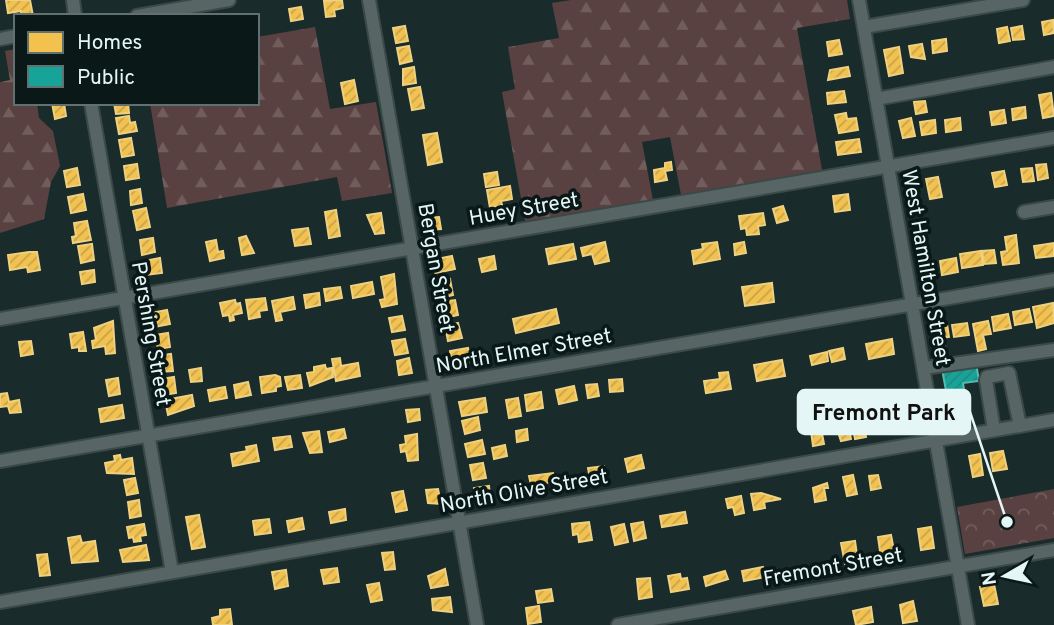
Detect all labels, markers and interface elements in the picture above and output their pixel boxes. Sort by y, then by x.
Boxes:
legend [14,14,259,105]
text: Homes [77,30,142,57]
text: Public [77,65,135,92]
street label: West Hamilton Street [894,168,956,368]
street label: Huey Street [467,187,581,233]
street label: Bergan Street [410,201,460,335]
street label: Pershing Street [124,260,176,408]
street label: North Elmer Street [434,323,614,381]
callout: Fremont Park [798,390,970,434]
text: Fremont Park [812,400,956,429]
street label: North Olive Street [438,464,610,520]
north arrow [970,541,1040,611]
street label: Fremont Street [761,542,905,594]
text: N [977,570,1003,587]

